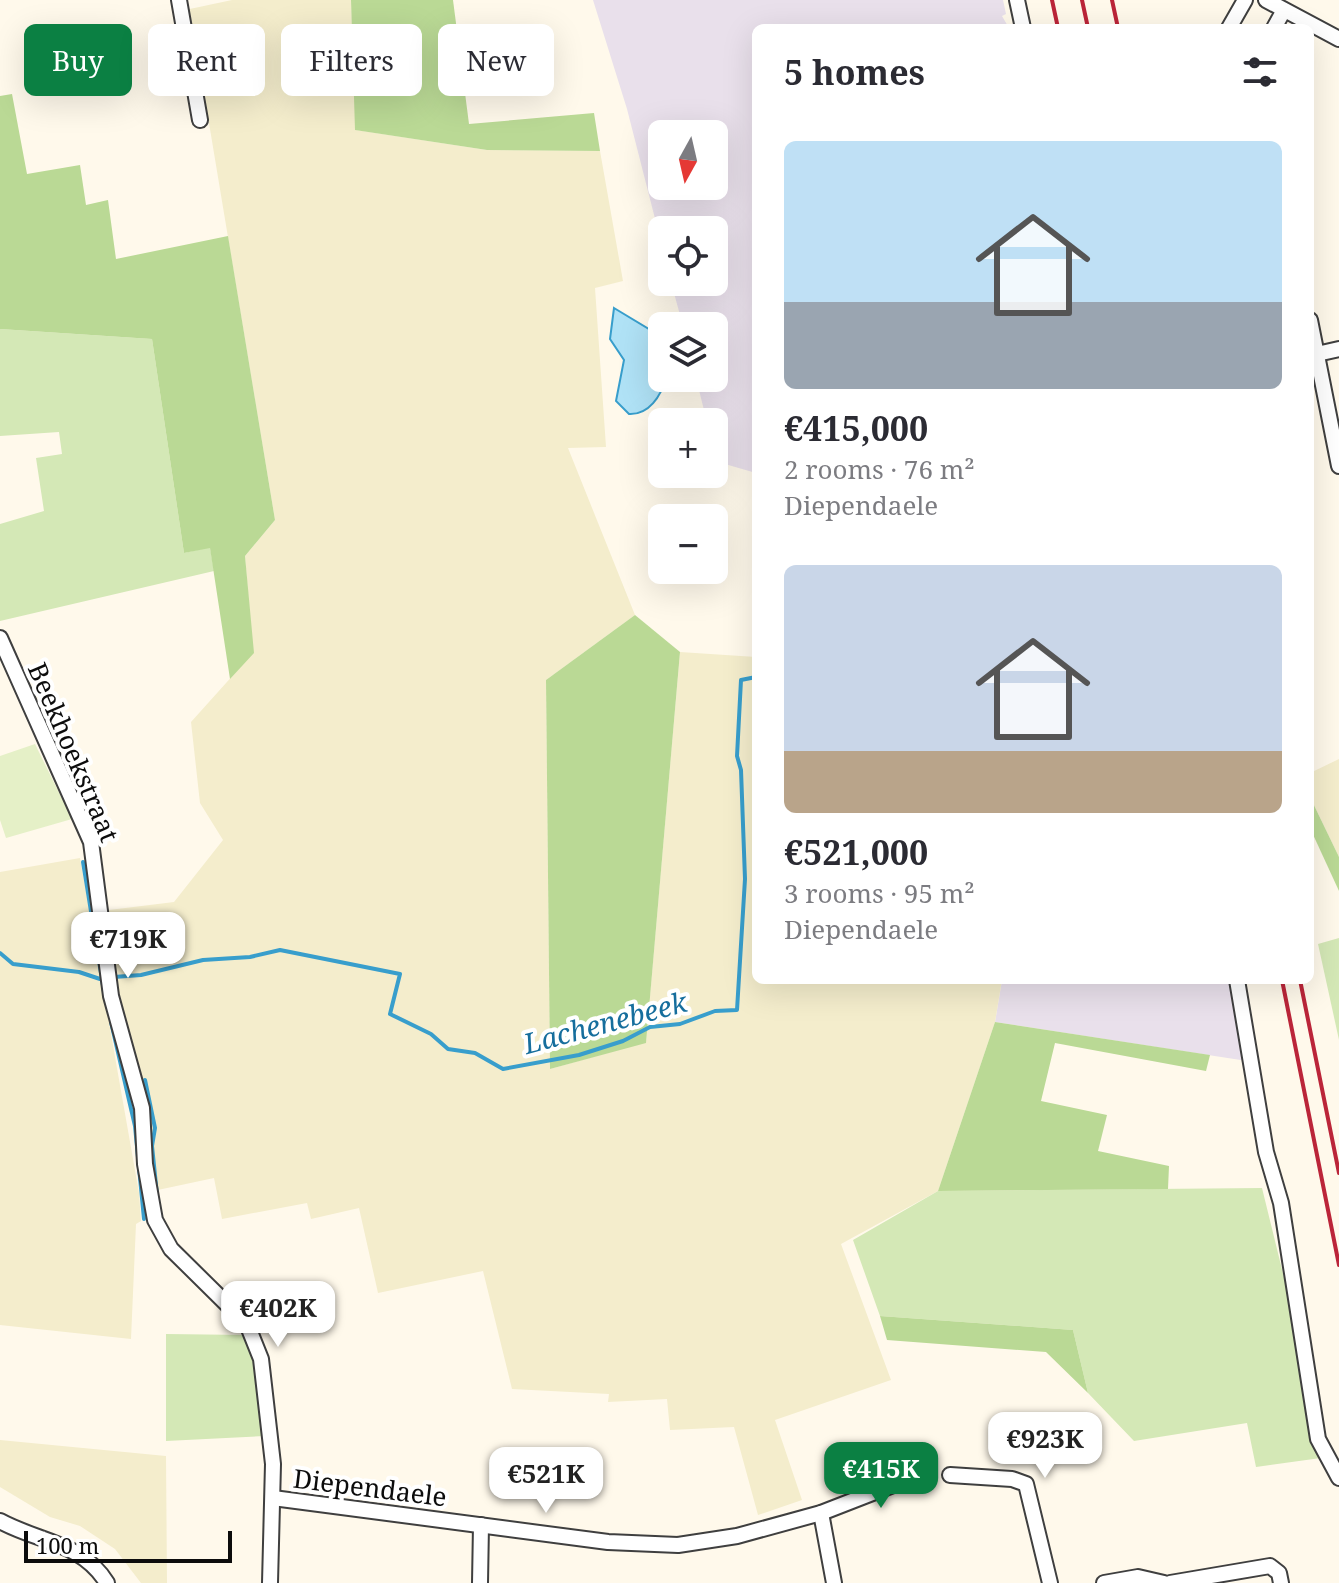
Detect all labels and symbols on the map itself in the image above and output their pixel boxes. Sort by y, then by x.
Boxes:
north arrow [648,120,728,200]
street label: Beekhoekstraat [20,657,128,847]
pin: €719K [72,912,184,980]
water label: Lachenebeek [518,982,692,1062]
pin: €402K [222,1281,334,1349]
pin: €923K [989,1412,1101,1480]
pin: €415K [825,1442,937,1510]
pin: €521K [490,1447,602,1515]
street label: Diependaele [291,1460,449,1514]
scale bar [24,1527,232,1563]

